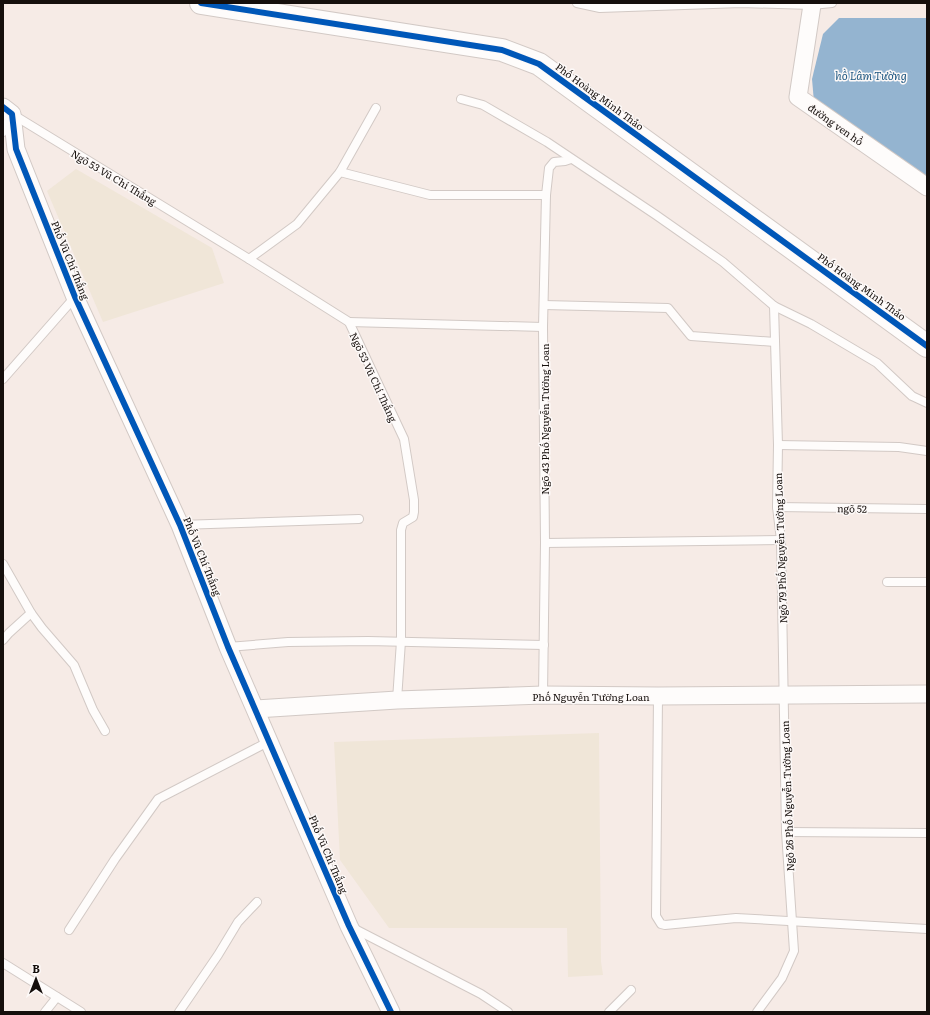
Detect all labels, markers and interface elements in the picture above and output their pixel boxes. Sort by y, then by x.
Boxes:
street label: Phố Hoàng Minh Thảo [553,59,647,133]
water label: hồ Lâm Tường [835,67,907,83]
street label: đường ven hồ [805,99,867,149]
street label: Ngõ 53 Vũ Chí Thắng [68,146,160,209]
street label: Phố Vũ Chí Thắng [48,218,94,302]
street label: Phố Hoàng Minh Thảo [815,249,909,323]
street label: Ngõ 53 Vũ Chí Thắng [347,330,402,425]
street label: Ngõ 43 Phố Nguyễn Tường Loan [537,343,552,495]
street label: Ngõ 79 Phố Nguyễn Tường Loan [770,472,790,624]
street label: ngõ 52 [837,500,867,516]
street label: Phố Vũ Chí Thắng [180,514,226,598]
street label: Phố Nguyễn Tường Loan [532,689,650,704]
street label: Ngõ 26 Phố Nguyễn Tường Loan [777,720,797,872]
street label: Phố Vũ Chí Thắng [306,812,352,896]
north arrow [16,959,56,999]
text: B [32,960,40,976]

